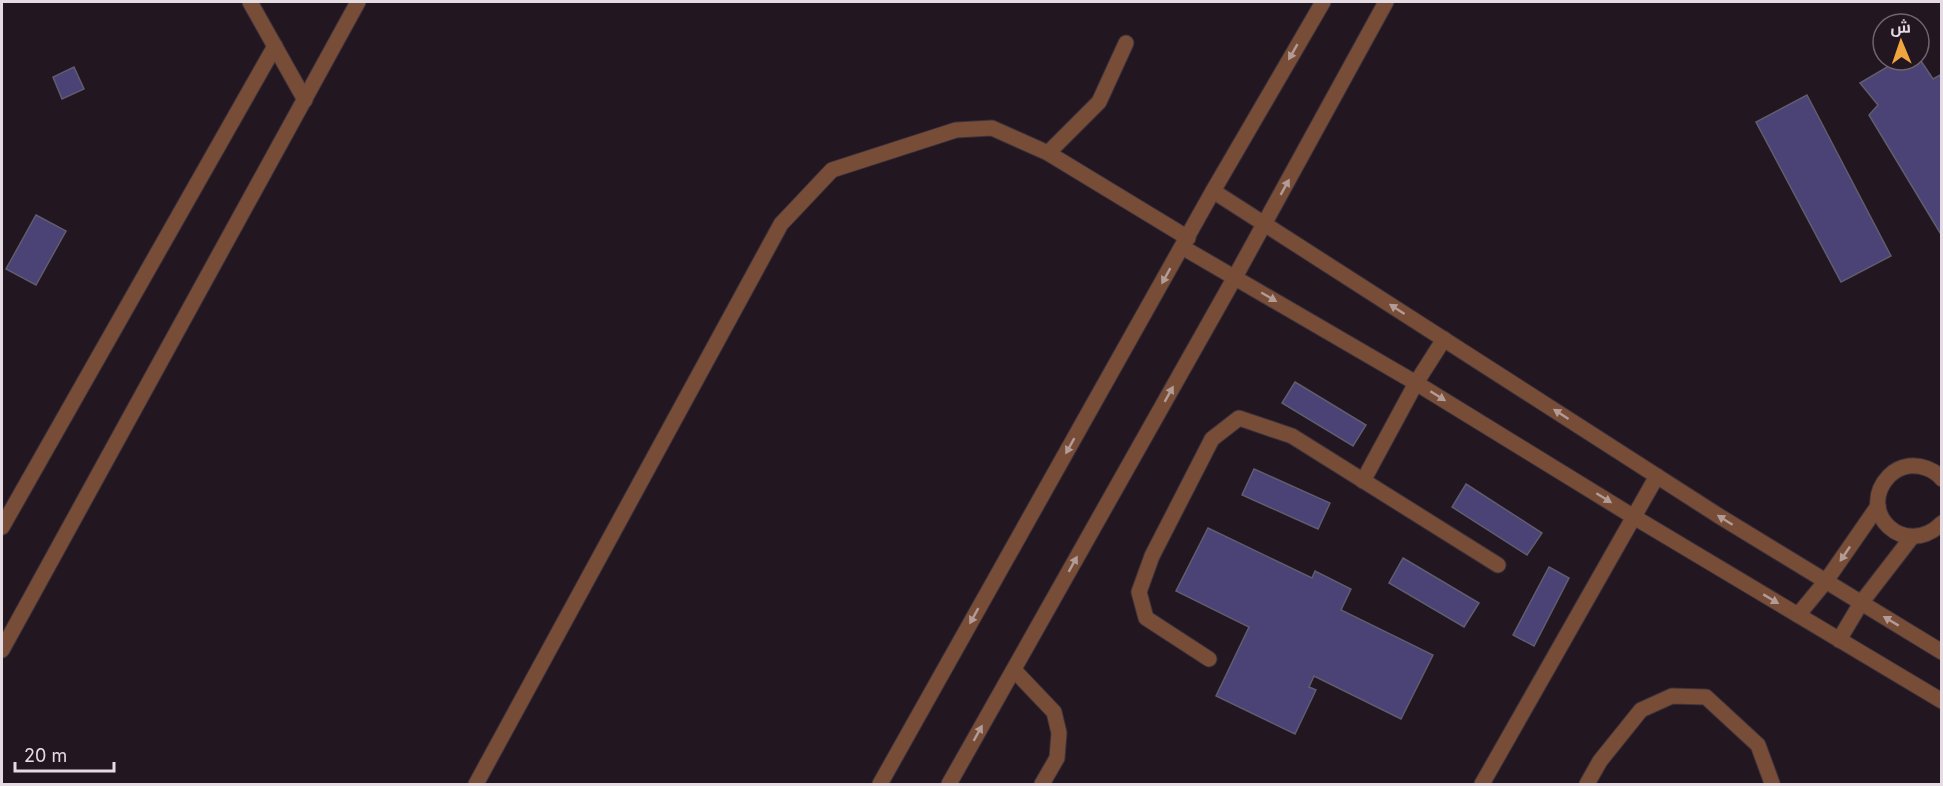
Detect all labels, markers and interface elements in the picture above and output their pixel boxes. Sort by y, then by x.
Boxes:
north arrow [1871,12,1931,72]
text: ش [1890,17,1911,37]
one-way arrow [1288,44,1298,61]
one-way arrow [1280,178,1290,195]
one-way arrow [1161,268,1171,285]
one-way arrow [1261,292,1277,303]
one-way arrow [1389,304,1405,315]
one-way arrow [1164,385,1174,402]
one-way arrow [1430,390,1446,401]
one-way arrow [1553,409,1569,420]
one-way arrow [1065,438,1075,455]
one-way arrow [1596,493,1612,504]
one-way arrow [1717,514,1733,525]
one-way arrow [1840,546,1851,562]
one-way arrow [1068,555,1078,572]
one-way arrow [1763,593,1779,604]
one-way arrow [969,608,980,624]
one-way arrow [1883,616,1900,627]
one-way arrow [973,725,983,742]
scale bar [15,735,114,773]
text: 20 m [24,745,67,766]

